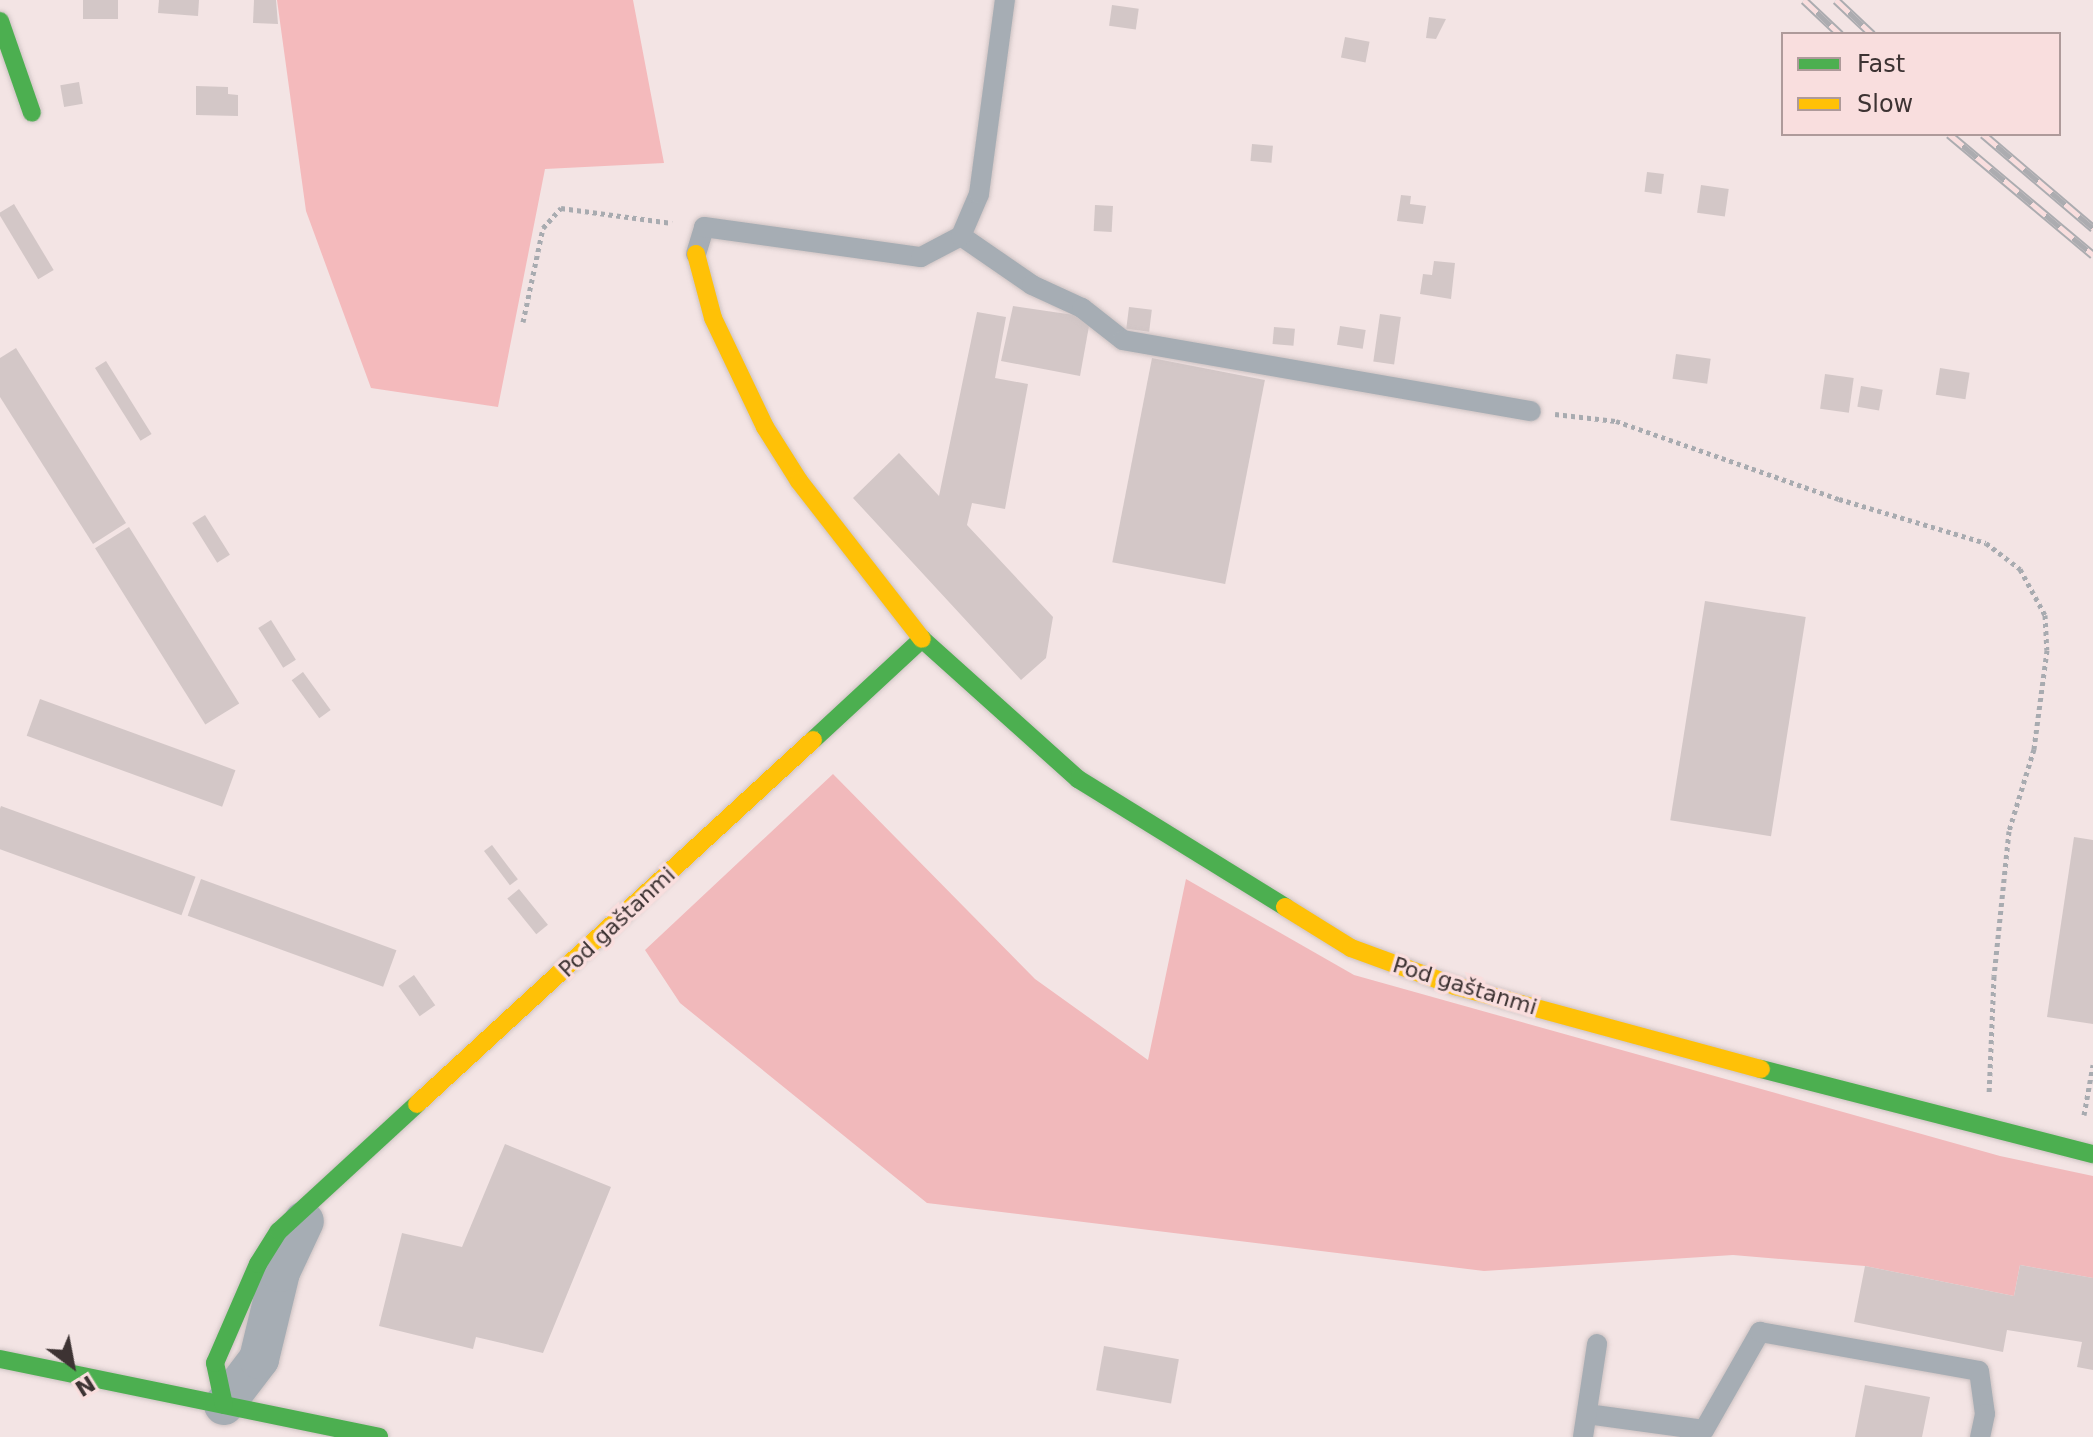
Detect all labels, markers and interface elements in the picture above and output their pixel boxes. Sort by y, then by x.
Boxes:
legend [1781,32,2061,136]
text: Fast [1857,50,1905,78]
text: Slow [1857,90,1913,118]
street label: Pod gaštanmi [553,861,681,983]
street label: Pod gaštanmi [1390,952,1540,1020]
north arrow [32,1325,112,1405]
text: N [71,1370,99,1401]

